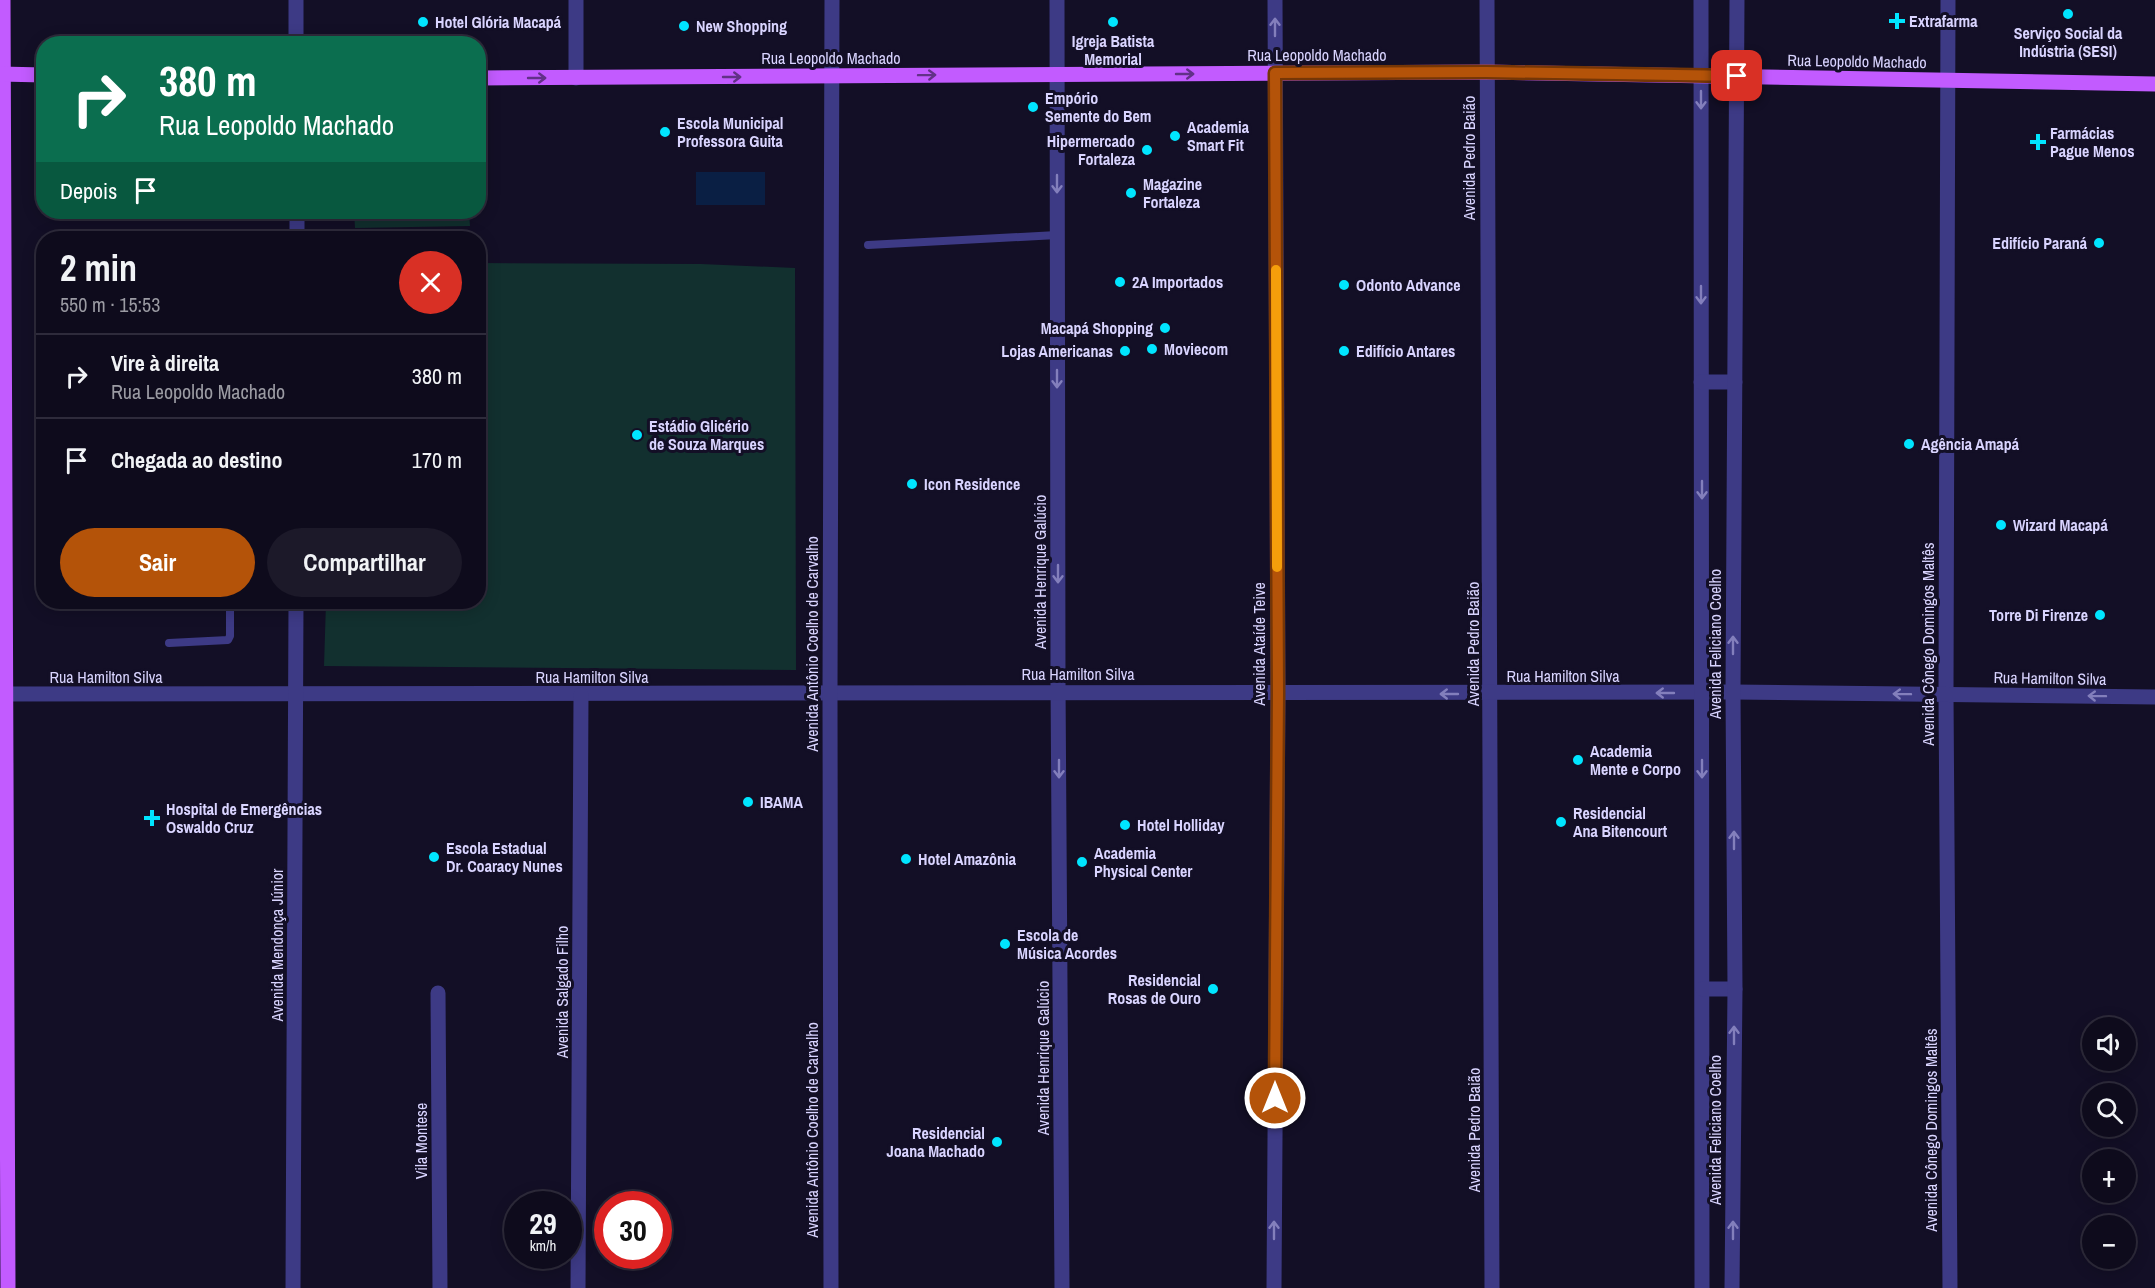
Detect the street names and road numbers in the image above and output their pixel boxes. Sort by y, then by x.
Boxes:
street label: Rua Leopoldo Machado [1247,44,1387,66]
street label: Rua Leopoldo Machado [761,47,901,69]
street label: Rua Leopoldo Machado [1787,49,1927,73]
street label: Avenida Pedro Baião [1458,96,1480,221]
street label: Avenida Henrique Galúcio [1029,495,1051,650]
street label: Avenida Antônio Coelho de Carvalho [801,536,823,753]
street label: Avenida Cônego Domingos Maltês [1917,542,1939,747]
street label: Avenida Feliciano Coelho [1704,569,1726,720]
street label: Avenida Ataíde Teive [1248,582,1270,707]
street label: Avenida Pedro Baião [1462,582,1484,707]
street label: Rua Hamilton Silva [1021,663,1135,685]
street label: Rua Hamilton Silva [1506,665,1620,687]
street label: Rua Hamilton Silva [49,666,163,688]
street label: Rua Hamilton Silva [535,666,649,688]
street label: Rua Hamilton Silva [1993,666,2107,690]
street label: Avenida Mendonça Júnior [266,868,288,1022]
street label: Avenida Salgado Filho [551,926,573,1059]
street label: Avenida Henrique Galúcio [1032,981,1054,1136]
street label: Avenida Antônio Coelho de Carvalho [801,1022,823,1239]
street label: Avenida Cônego Domingos Maltês [1920,1028,1942,1233]
street label: Avenida Feliciano Coelho [1704,1055,1726,1206]
street label: Avenida Pedro Baião [1463,1068,1485,1193]
street label: Vila Montese [410,1103,432,1179]

